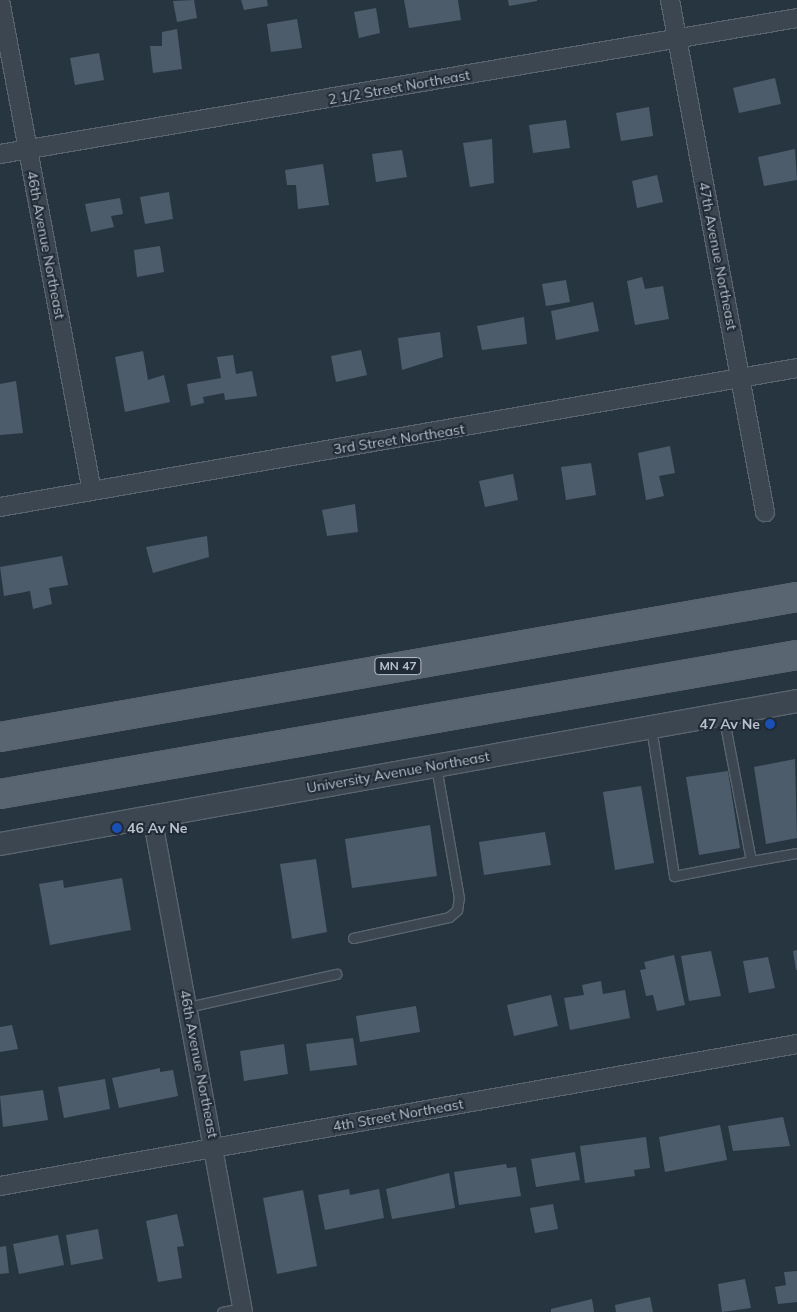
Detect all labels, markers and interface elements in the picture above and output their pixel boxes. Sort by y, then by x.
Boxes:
street label: 2 1/2 Street Northeast [327,66,471,108]
street label: 46th Avenue Northeast [23,169,69,321]
street label: 47th Avenue Northeast [695,180,741,332]
street label: 3rd Street Northeast [332,420,466,458]
road number: MN 47 [374,656,422,676]
place label: 47 Av Ne [700,716,760,732]
marker: 47 Av Ne [764,718,776,730]
street label: University Avenue Northeast [305,748,491,796]
place label: 46 Av Ne [127,820,187,836]
marker: 46 Av Ne [111,822,123,834]
street label: 46th Avenue Northeast [176,988,222,1140]
street label: 4th Street Northeast [331,1095,465,1135]

